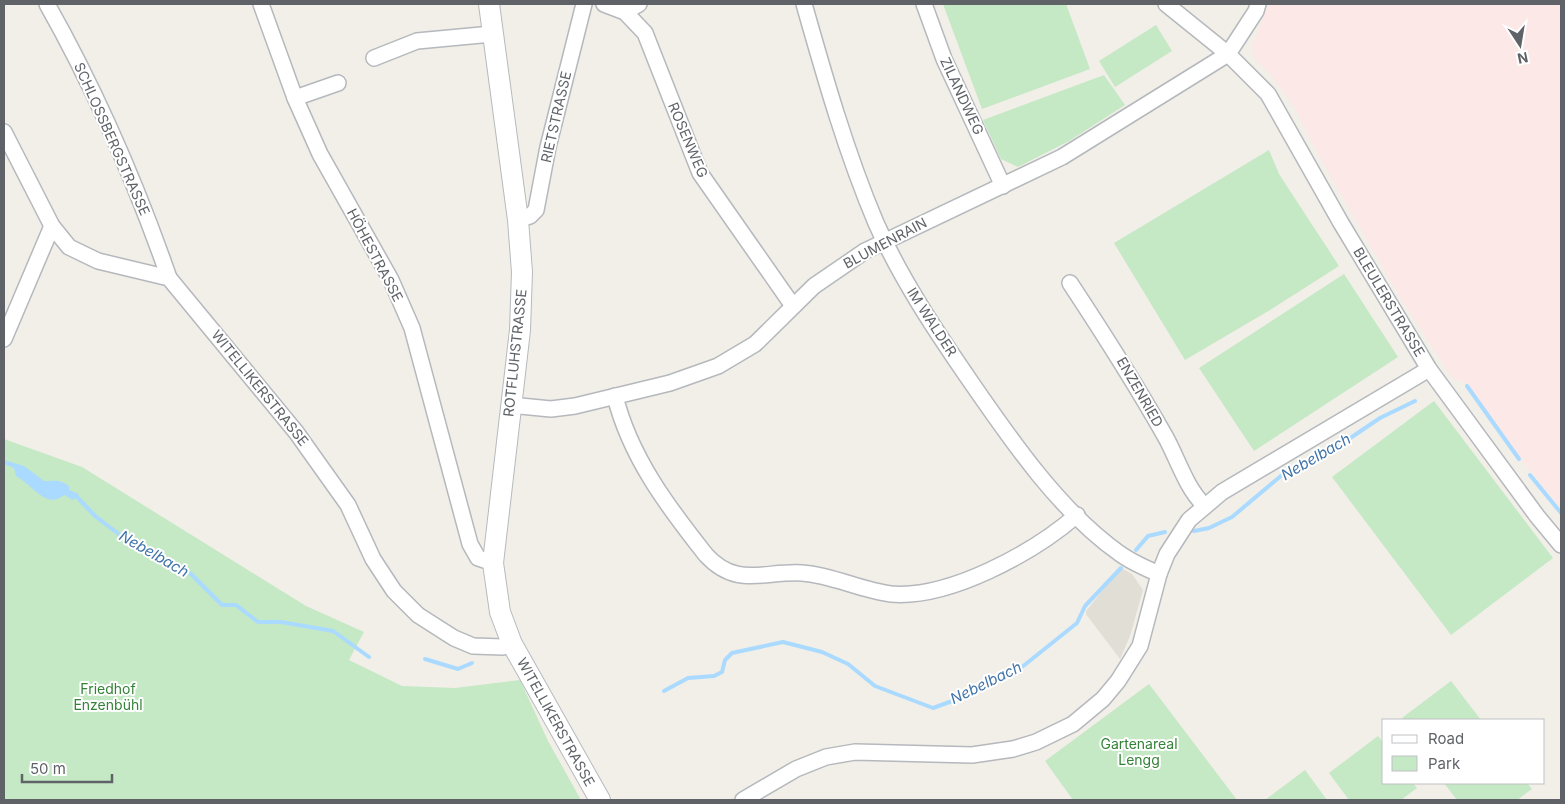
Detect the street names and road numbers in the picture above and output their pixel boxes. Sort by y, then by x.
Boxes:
street label: ZILANDWEG [937,54,988,137]
street label: SCHLOSSBERGSTRASSE [71,60,154,218]
street label: RIETSTRASSE [537,70,574,164]
street label: ROSENWEG [665,100,712,180]
street label: HÖHESTRASSE [344,205,407,304]
street label: BLUMENRAIN [840,213,929,272]
street label: BLEULERSTRASSE [1350,244,1429,359]
street label: IM WALDER [904,284,961,359]
street label: ROTFLUHSTRASSE [499,288,530,418]
street label: WITELLIKERSTRASSE [208,326,312,449]
street label: ENZENRIED [1114,354,1167,430]
street label: WITELLIKERSTRASSE [514,654,599,789]

